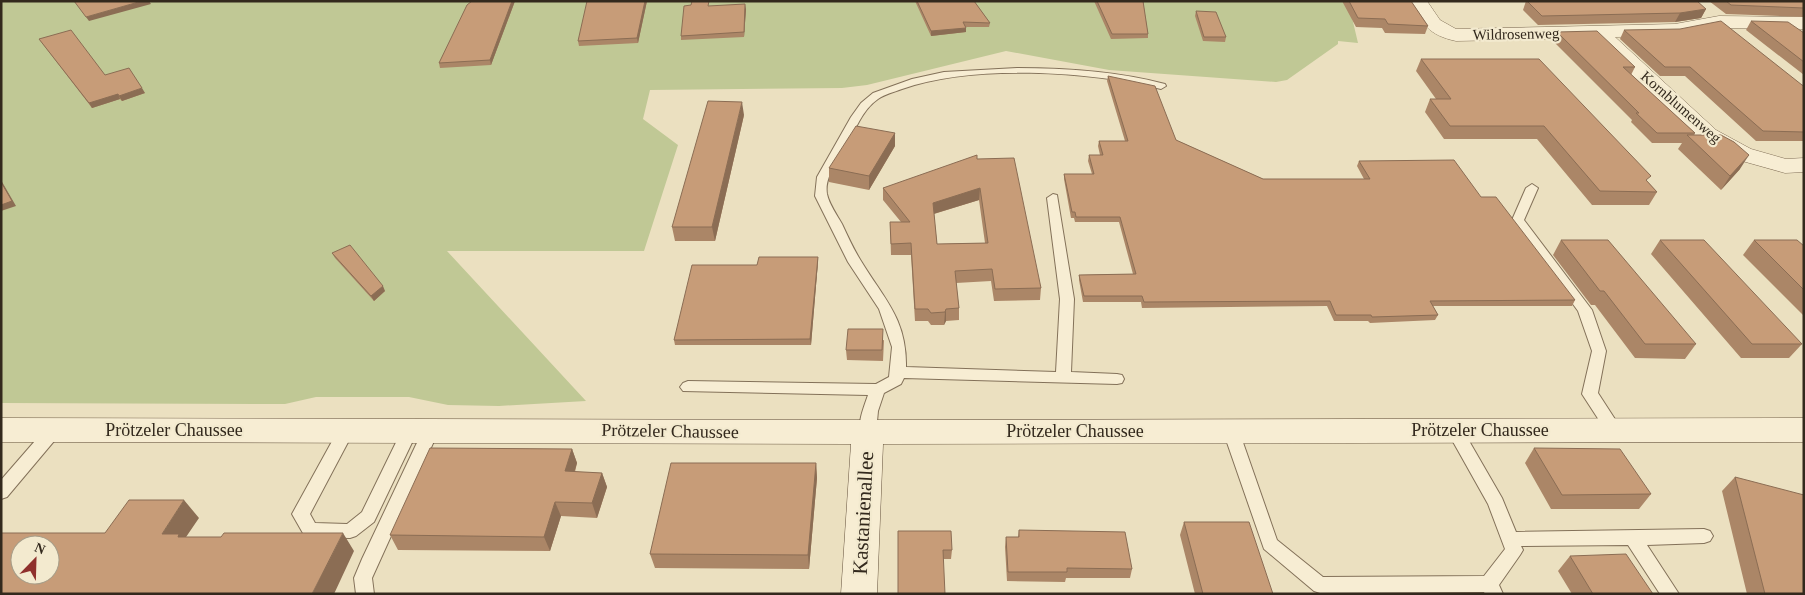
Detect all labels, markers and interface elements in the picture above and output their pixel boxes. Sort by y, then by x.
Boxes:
street label: Wildrosenweg [1472,25,1560,43]
street label: Kornblumenweg [1638,68,1725,146]
street label: Prötzeler Chaussee [105,420,243,440]
street label: Prötzeler Chaussee [601,420,739,442]
street label: Prötzeler Chaussee [1411,420,1549,440]
street label: Prötzeler Chaussee [1006,421,1144,441]
street label: Kastanienallee [848,451,878,575]
north arrow [10,535,60,585]
text: N [32,540,47,557]

